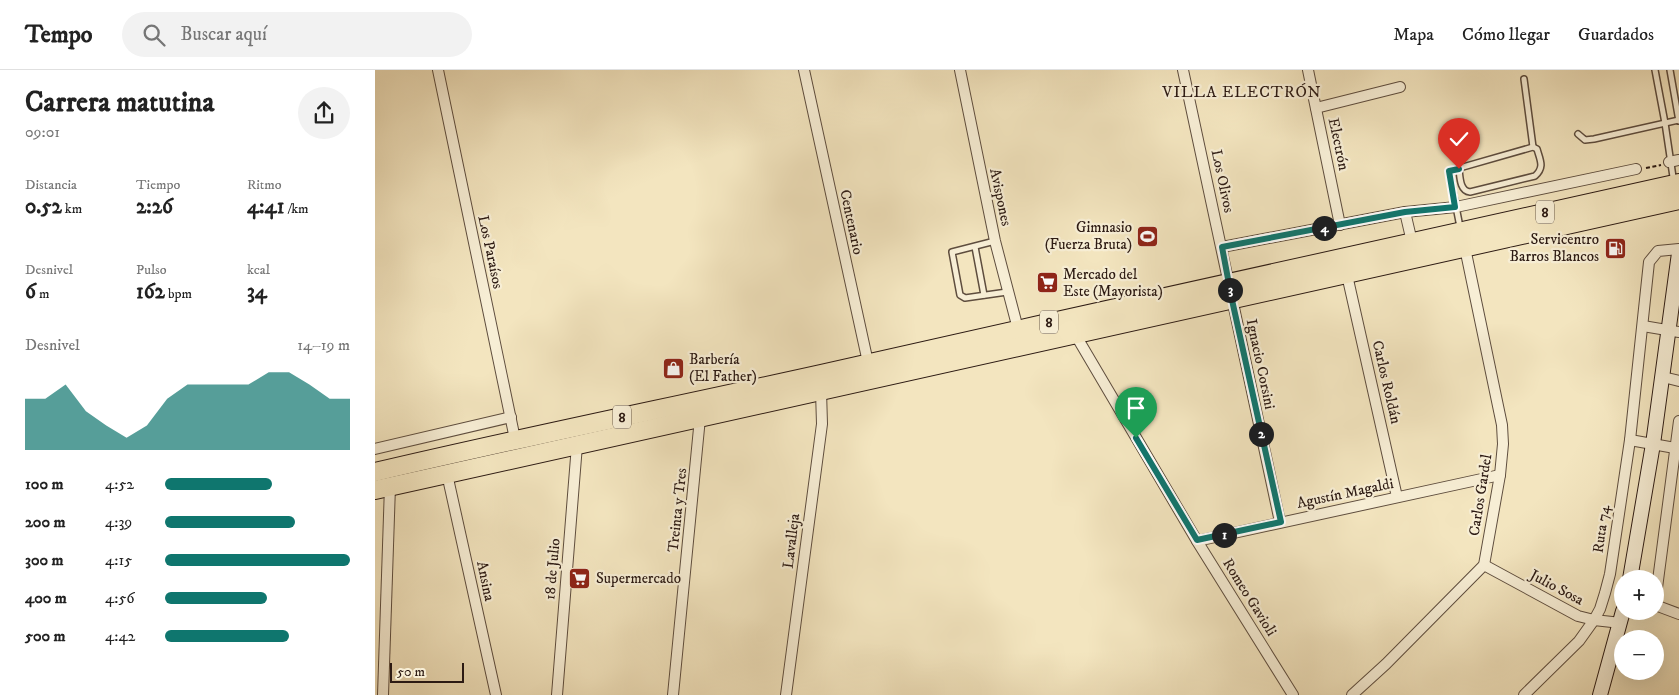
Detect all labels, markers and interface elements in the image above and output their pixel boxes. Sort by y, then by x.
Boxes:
search box [122,12,472,57]
text: Tempo [25,20,92,50]
icon: search [140,21,168,49]
text: Buscar aquí [180,23,267,46]
text: Mapa [1393,24,1434,46]
text: Cómo llegar [1462,24,1550,46]
text: Guardados [1578,24,1654,46]
district label: VILLA ELECTRÓN [1161,82,1322,102]
text: Carrera matutina [25,85,214,120]
button: share [298,87,350,139]
street label: Electrón [1324,116,1353,172]
pin [1438,118,1480,169]
text: 09:01 [25,122,60,142]
icon: check [1445,125,1473,153]
street label: Los Olivos [1207,148,1238,214]
street label: Avispones [985,166,1016,228]
text: Distancia [25,176,77,194]
text: Tiempo [136,176,180,194]
text: Ritmo [247,176,282,194]
street label: Centenario [835,188,868,256]
text: 0.52 [25,194,62,220]
text: 2:26 [136,194,173,220]
text: 4:41 [247,194,284,220]
text: km [62,200,82,218]
text: /km [284,200,309,218]
road number: 8 [1536,200,1554,224]
street label: Los Paraísos [473,214,508,291]
pin: 4 [1311,216,1337,240]
place label: Gimnasio (Fuerza Bruta) [1045,218,1132,254]
text: 4 [1320,219,1329,237]
sports icon: Gimnasio (Fuerza Bruta) [1136,224,1160,248]
place label: Servicentro Barros Blancos [1510,230,1599,266]
fuel station icon: Servicentro Barros Blancos [1603,236,1627,260]
text: Desnivel [25,261,73,279]
text: Pulso [136,261,167,279]
text: kcal [247,261,270,279]
place label: Mercado del Este (Mayorista) [1063,265,1163,301]
supermarket icon: Mercado del Este (Mayorista) [1035,271,1059,295]
pin: 3 [1217,278,1243,302]
text: 6 [25,279,36,305]
text: 162 [136,279,165,305]
text: 34 [247,279,267,305]
text: 3 [1228,281,1233,299]
text: m [36,285,49,303]
text: bpm [165,285,192,303]
road number: 8 [1040,310,1058,334]
street label: Ignacio Corsini [1242,317,1279,411]
text: Desnivel [25,335,80,355]
text: 14–19 m [297,335,350,355]
street label: Carlos Roldán [1368,338,1405,426]
place label: Barbería (El Father) [689,350,757,386]
shop icon: Barbería (El Father) [661,356,685,380]
pin [1115,387,1157,438]
icon: arrive [1122,394,1150,422]
road number: 8 [613,406,631,428]
pin: 2 [1249,422,1273,446]
text: 2 [1258,425,1265,443]
street label: Carlos Gardel [1465,452,1496,537]
street label: Treinta y Tres [664,467,691,553]
text: 100 m [25,474,64,494]
text: 4:52 [105,474,134,494]
street label: Agustín Magaldi [1295,474,1395,513]
street label: Ruta 74 [1589,504,1614,554]
text: 200 m [25,512,66,532]
text: 4:39 [105,512,132,532]
street label: Lavalleja [779,512,804,570]
pin: 1 [1211,522,1237,548]
text: 1 [1222,526,1227,544]
street label: 18 de Julio [540,537,565,601]
text: 300 m [25,550,64,570]
text: 4:15 [105,550,132,570]
street label: Romeo Gavioli [1218,555,1281,640]
street label: Ansina [472,559,499,603]
street label: Julio Sosa [1525,564,1588,610]
supermarket icon: Supermercado [568,566,592,590]
place label: Supermercado [596,569,681,588]
map controls [1614,570,1664,680]
button: + [1614,570,1664,620]
text: 400 m [25,588,67,608]
text: 4:56 [105,588,135,608]
text: 500 m [25,626,66,646]
text: 4:42 [105,626,135,646]
button: − [1614,630,1664,680]
scale bar [390,660,464,683]
text: 50 m [397,663,425,681]

